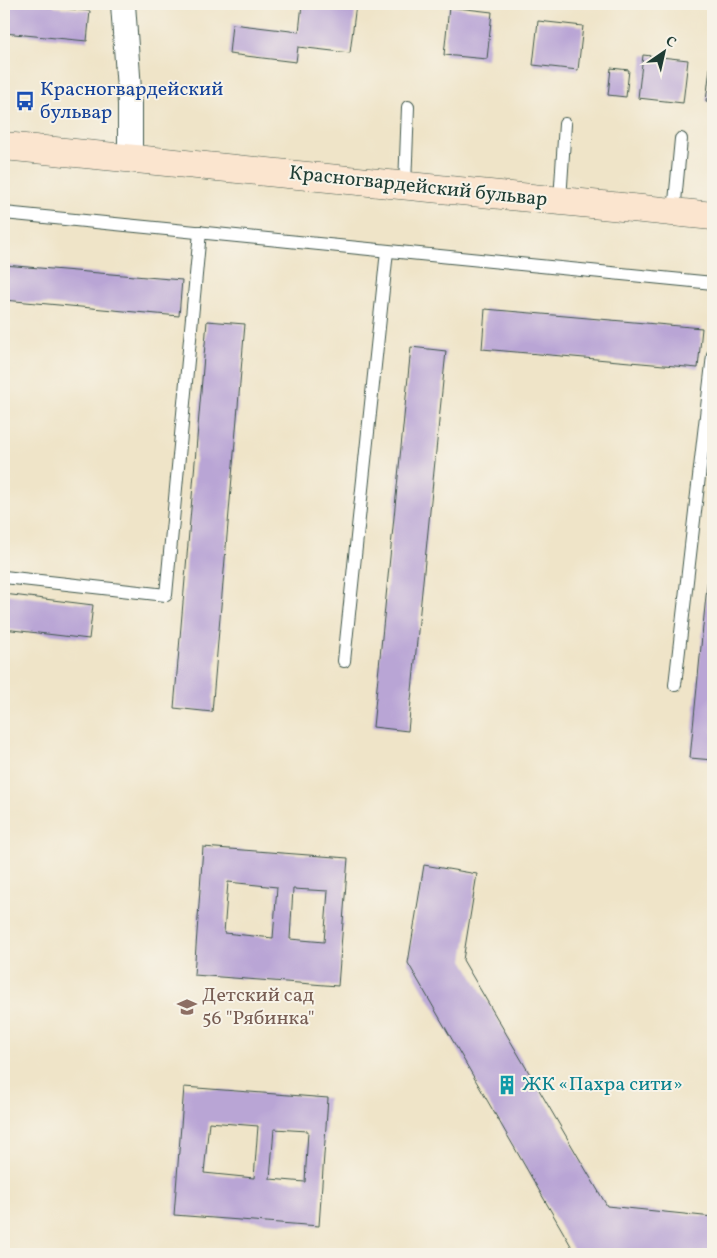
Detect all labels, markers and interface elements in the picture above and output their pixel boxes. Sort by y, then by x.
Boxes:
north arrow [640,28,690,78]
text: С [661,32,679,53]
place label: Красногвардейский бульвар [40,76,223,127]
bus stop icon: Красногвардейский бульвар [14,90,36,112]
street label: Красногвардейский бульвар [287,160,549,214]
place label: Детский сад 56 "Рябинка" [202,982,315,1033]
school or university icon: Детский сад 56 "Рябинка" [176,996,198,1018]
place label: ЖК «Пахра сити» [522,1071,683,1099]
building icon: ЖК «Пахра сити» [496,1074,518,1096]

